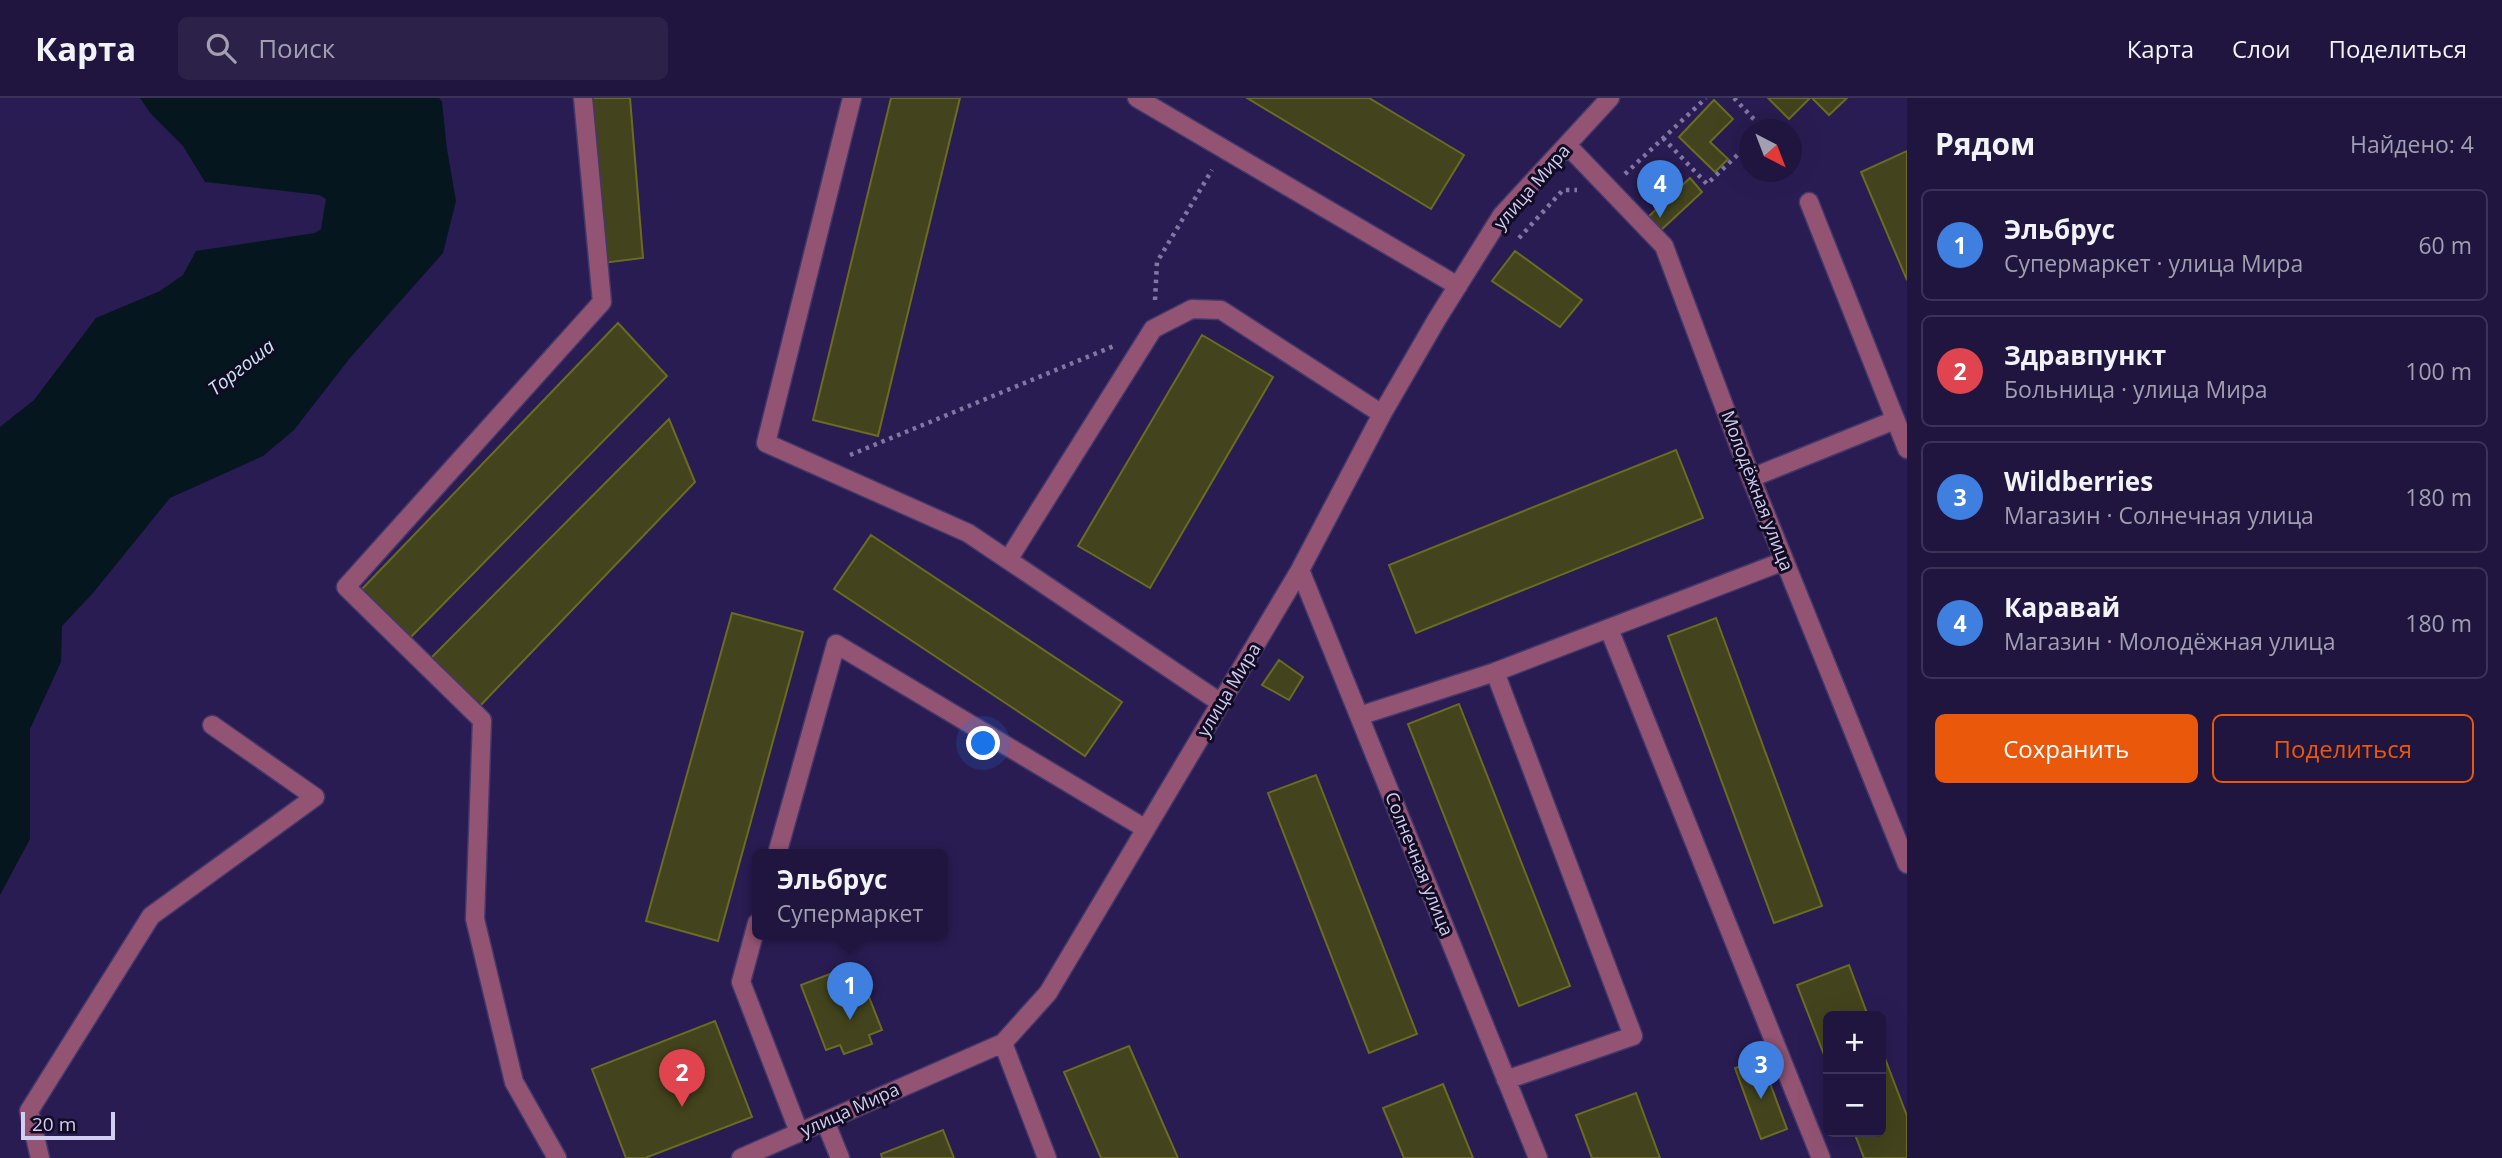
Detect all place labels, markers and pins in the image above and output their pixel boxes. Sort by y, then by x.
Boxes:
pin: 4 [1637,160,1683,218]
pin: 1 [827,962,873,1020]
pin: 3 [1738,1041,1784,1099]
pin: 2 [659,1049,705,1107]

